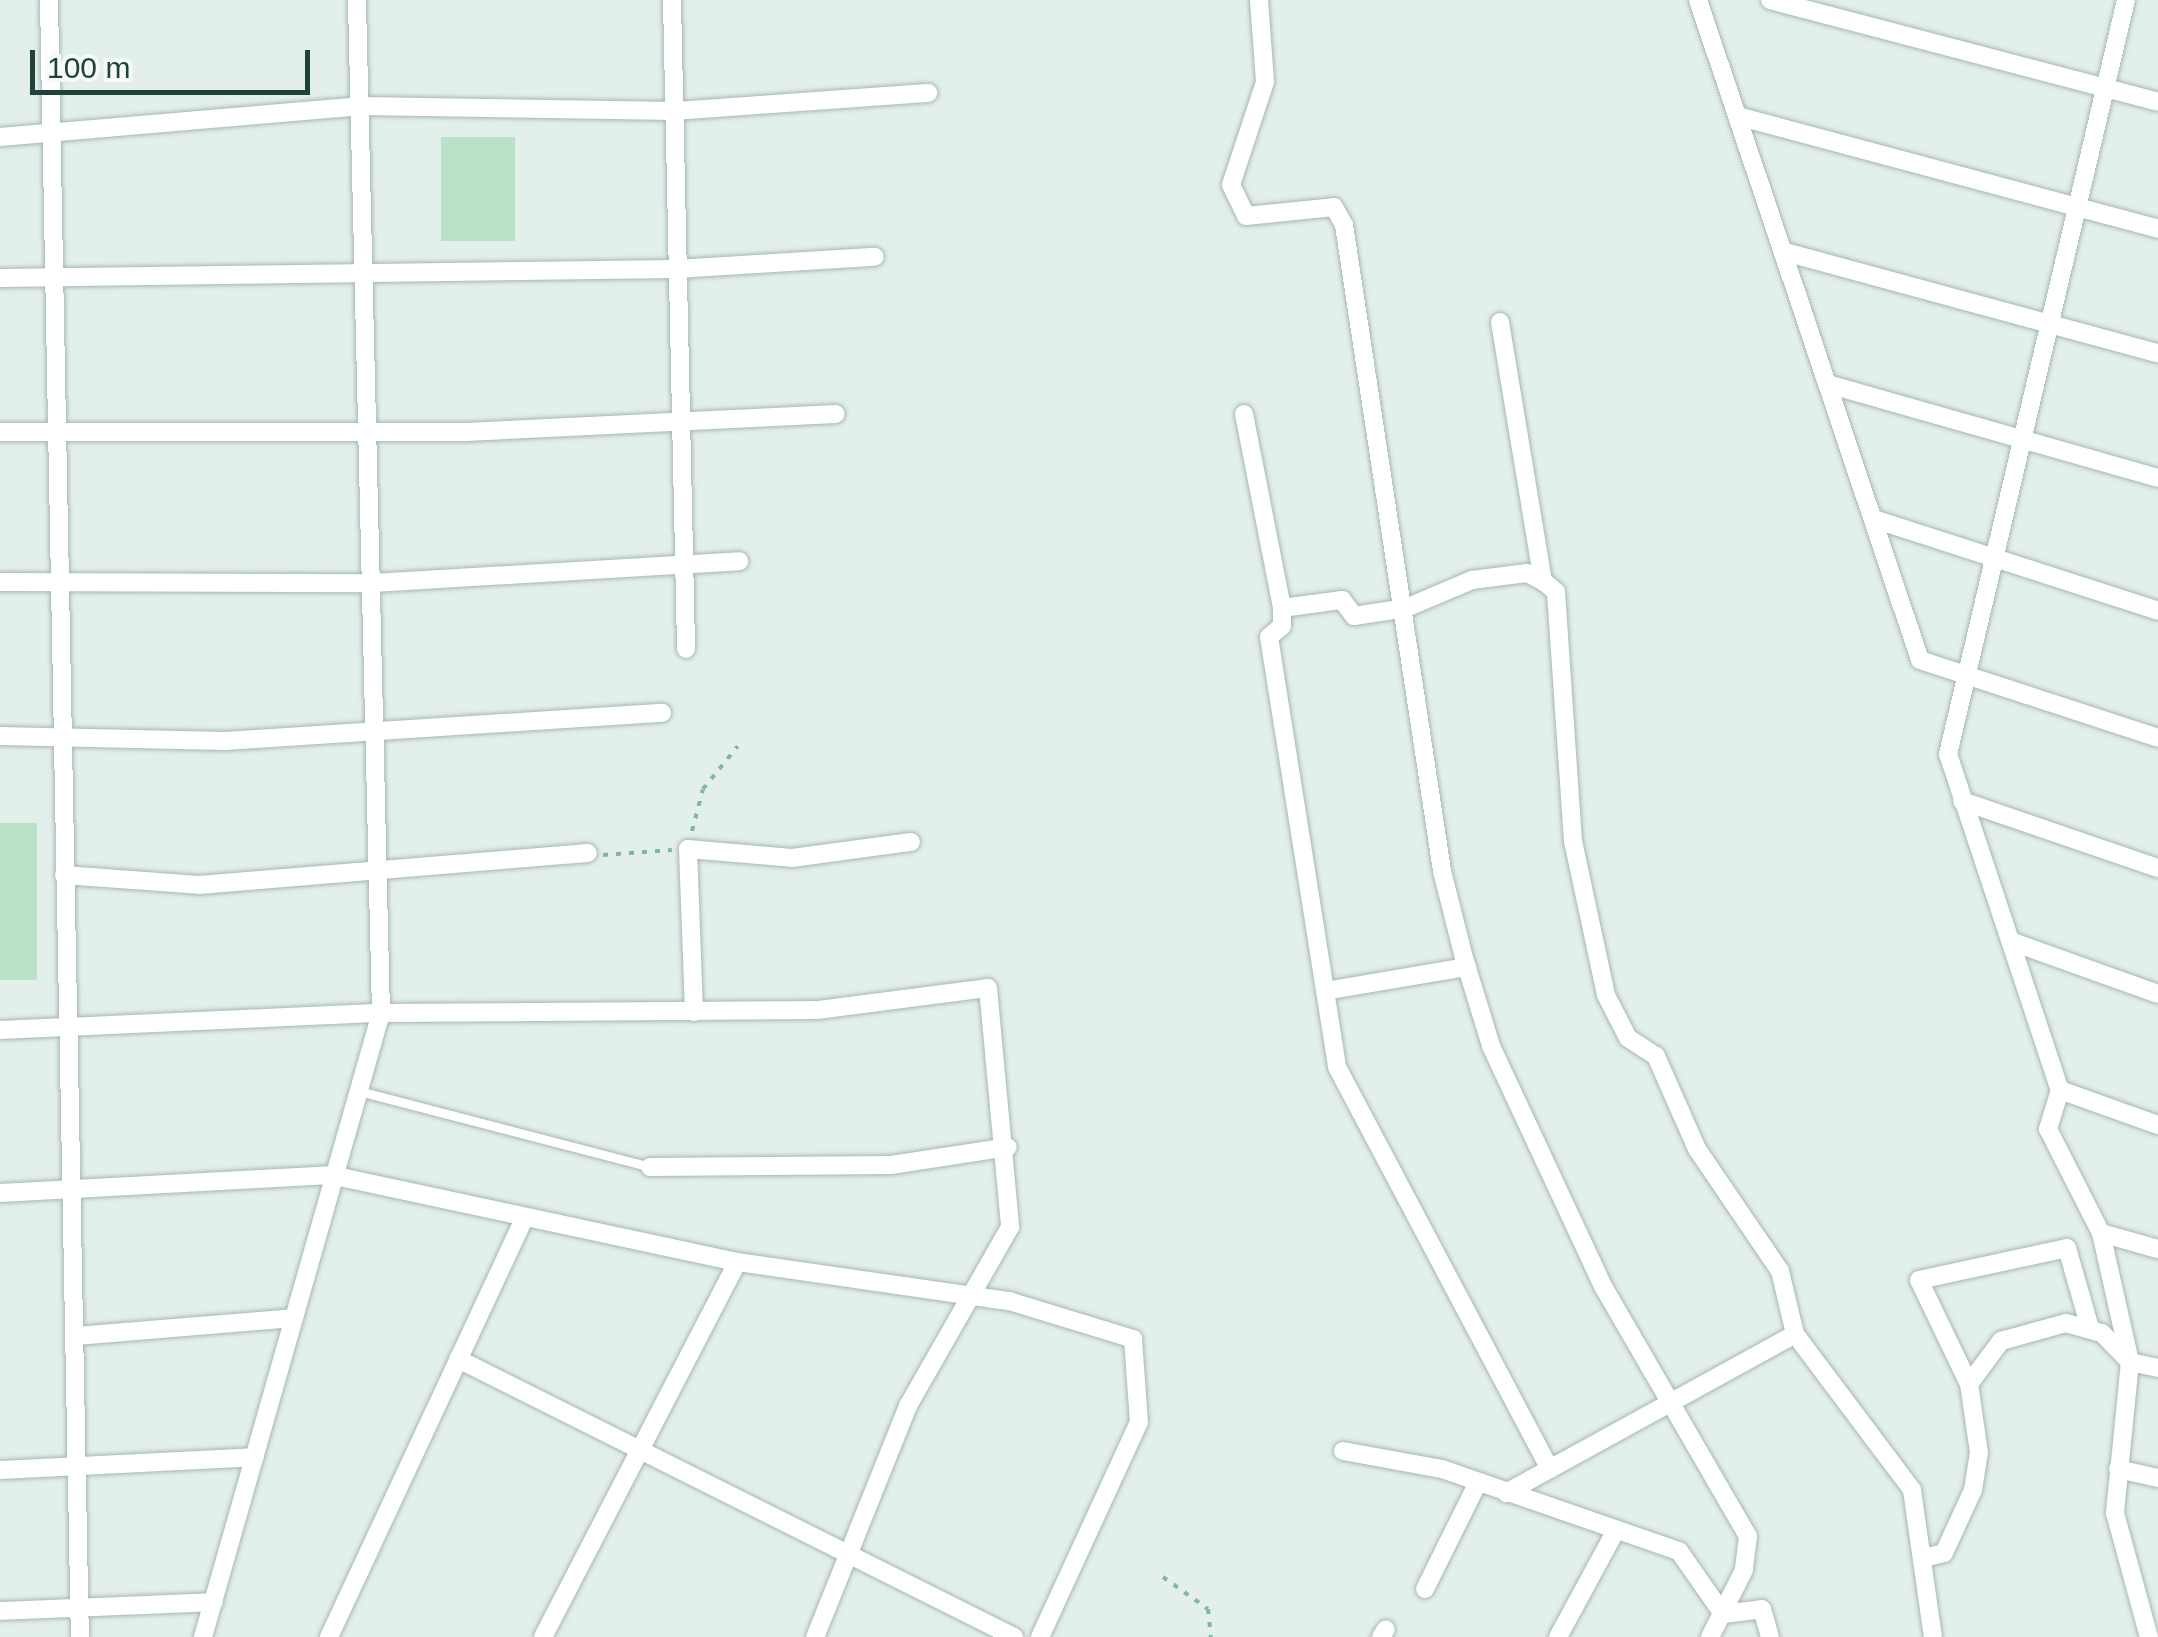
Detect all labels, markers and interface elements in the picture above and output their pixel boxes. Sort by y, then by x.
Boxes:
scale bar [35,30,315,92]
text: 100 m [47,51,130,84]

